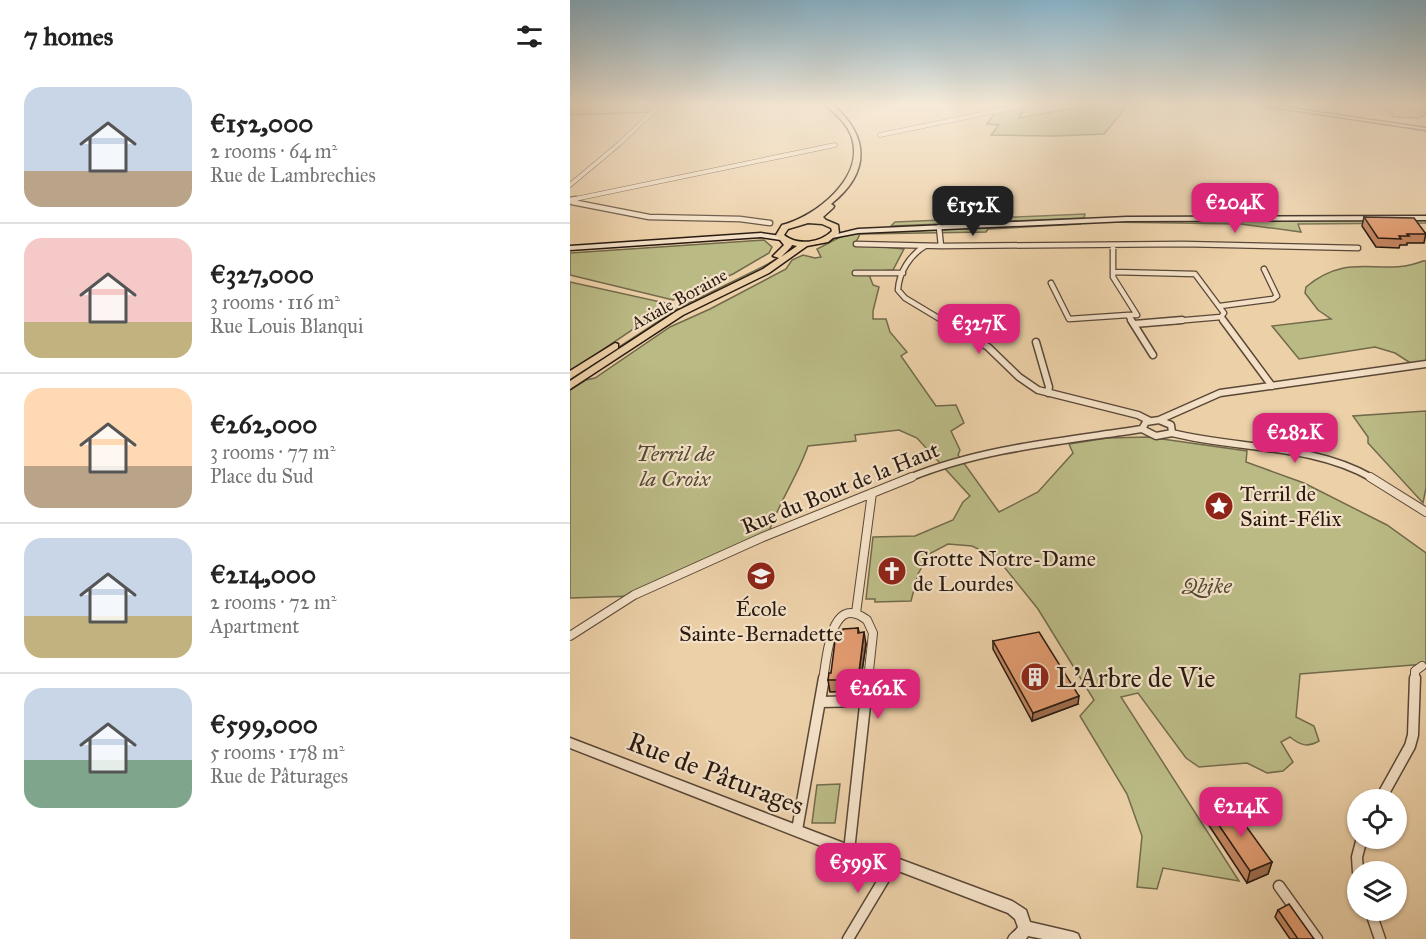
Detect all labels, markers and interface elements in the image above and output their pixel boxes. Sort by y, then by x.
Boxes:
text: 7 homes [24,20,113,52]
icon: filters [513,20,546,53]
text: €152,000 [210,107,313,139]
icon: home [72,111,144,183]
text: 2 rooms · 64 m² [210,139,337,163]
text: Rue de Lambrechies [210,163,376,187]
pin: €204K [1193,183,1277,234]
pin: €152K [931,186,1015,237]
text: €204K [1206,190,1264,214]
text: €152K [946,193,1000,217]
text: €327,000 [210,258,314,290]
icon: home [72,262,144,334]
street label: Axiale Boraine [626,264,731,335]
text: 3 rooms · 116 m² [210,290,340,314]
pin: €327K [937,304,1021,355]
text: €327K [952,311,1006,335]
text: Rue Louis Blanqui [210,314,364,338]
text: €262,000 [210,408,317,440]
icon: home [72,412,144,484]
pin: €282K [1253,413,1337,464]
text: €282K [1267,420,1323,444]
street label: Rue du Bout de la Haut [737,436,943,540]
text: 3 rooms · 77 m² [210,440,335,464]
park label: Terril de la Croix [636,440,715,492]
text: Place du Sud [210,464,314,488]
place label: Terril de Saint-Félix [1240,480,1342,532]
place icon: Terril de Saint-Félix [1203,490,1235,522]
place label: Grotte Notre-Dame de Lourdes [913,545,1096,597]
church icon: Grotte Notre-Dame de Lourdes [876,555,908,587]
text: €214,000 [210,558,316,590]
school or university icon: École Sainte-Bernadette [745,560,777,592]
icon: home [72,562,144,634]
park label: Qbike [1181,572,1232,599]
text: 2 rooms · 72 m² [210,590,337,614]
place label: École Sainte-Bernadette [679,595,843,647]
text: Apartment [210,614,299,638]
building icon: L'Arbre de Vie [1019,661,1051,693]
place label: L'Arbre de Vie [1056,661,1216,694]
pin: €262K [836,669,920,720]
text: €262K [850,676,906,700]
text: €599,000 [210,708,318,740]
icon: home [72,712,144,784]
street label: Rue de Pâturages [623,724,809,823]
text: 5 rooms · 178 m² [210,740,345,764]
text: Rue de Pâturages [210,764,348,788]
pin: €214K [1199,787,1283,838]
map controls [1347,789,1407,921]
button: locate [1347,789,1407,849]
text: €214K [1213,794,1269,818]
pin: €599K [816,843,900,894]
text: €599K [829,850,887,874]
button: layers [1347,861,1407,921]

